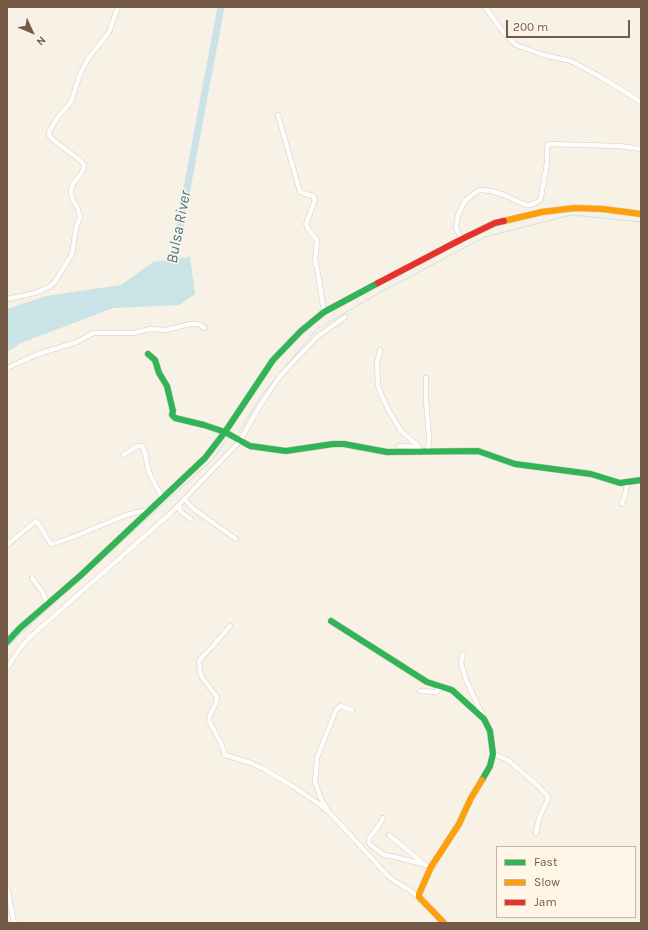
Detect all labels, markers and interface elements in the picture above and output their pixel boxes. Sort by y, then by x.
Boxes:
north arrow [12,12,52,52]
scale bar [508,12,632,38]
text: 200 m [513,20,548,34]
text: N [34,33,48,48]
water label: Bulsa River [163,189,195,265]
legend [496,846,636,918]
text: Fast [534,855,557,869]
text: Slow [534,875,560,889]
text: Jam [534,895,557,909]

